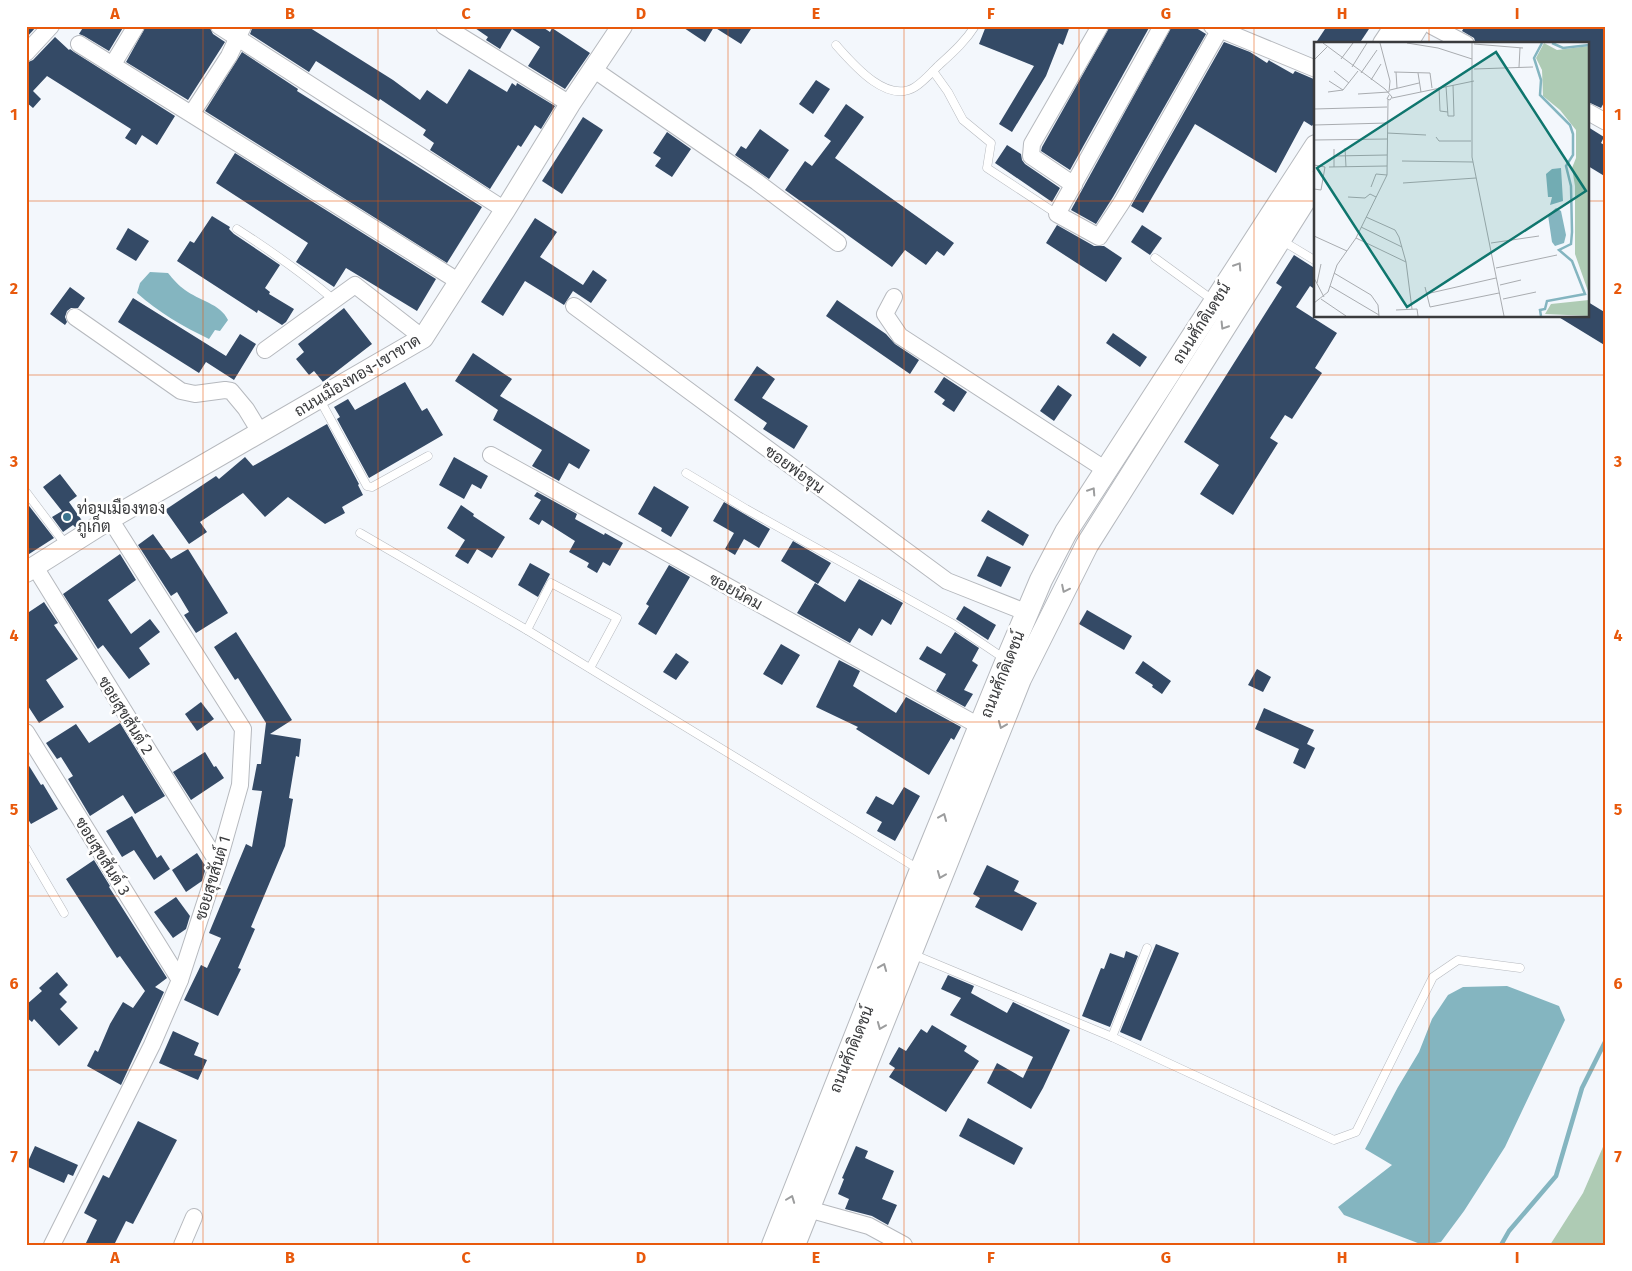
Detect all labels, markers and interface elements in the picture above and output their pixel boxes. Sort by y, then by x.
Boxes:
text: A [109,4,120,23]
text: B [285,4,295,23]
text: C [461,4,471,23]
text: D [636,4,646,23]
text: E [812,4,820,23]
text: F [987,4,995,23]
text: G [1161,4,1171,23]
text: H [1337,4,1347,23]
text: I [1515,4,1519,23]
inset map [1314,42,1590,318]
text: 1 [10,105,18,124]
text: 1 [1614,105,1622,124]
one-way arrow [1232,263,1241,272]
street label: ถนนศักดิเดชน์ [1166,278,1235,367]
text: 2 [10,279,18,298]
text: 2 [1614,279,1622,298]
one-way arrow [1220,321,1230,330]
street label: ถนนเมืองทอง-เขาขาด [290,329,424,421]
street label: ซอยพ่อขุน [760,441,829,499]
text: 3 [9,452,18,471]
text: 3 [1613,452,1622,471]
one-way arrow [1086,487,1096,496]
place label: ท่อมเมืองทอง ภูเก็ต [77,498,165,538]
marker: ท่อมเมืองทอง ภูเก็ต [61,511,73,523]
street label: ซอยนิคม [706,569,766,614]
one-way arrow [1061,584,1071,593]
text: 4 [9,626,19,645]
text: 4 [1613,626,1623,645]
street label: ถนนศักดิเดชน์ [974,627,1029,721]
street label: ซอยสุขสันต์ 2 [92,671,160,759]
one-way arrow [998,720,1008,728]
text: 5 [10,800,19,819]
text: 5 [1614,800,1623,819]
street label: ซอยสุขสันต์ 3 [69,812,137,900]
one-way arrow [937,813,948,822]
street label: ซอยสุขสันต์ 1 [188,833,236,923]
one-way arrow [937,870,947,879]
one-way arrow [877,963,887,972]
text: 6 [9,974,19,993]
text: 6 [1613,974,1623,993]
street label: ถนนศักดิเดชน์ [823,1002,878,1096]
one-way arrow [876,1021,887,1030]
text: 7 [10,1147,18,1166]
text: 7 [1614,1147,1622,1166]
one-way arrow [785,1196,795,1204]
text: A [109,1248,120,1267]
text: B [285,1248,295,1267]
text: C [461,1248,471,1267]
text: D [636,1248,646,1267]
text: E [812,1248,820,1267]
text: F [987,1248,995,1267]
text: G [1161,1248,1171,1267]
text: H [1337,1248,1347,1267]
text: I [1515,1248,1519,1267]

